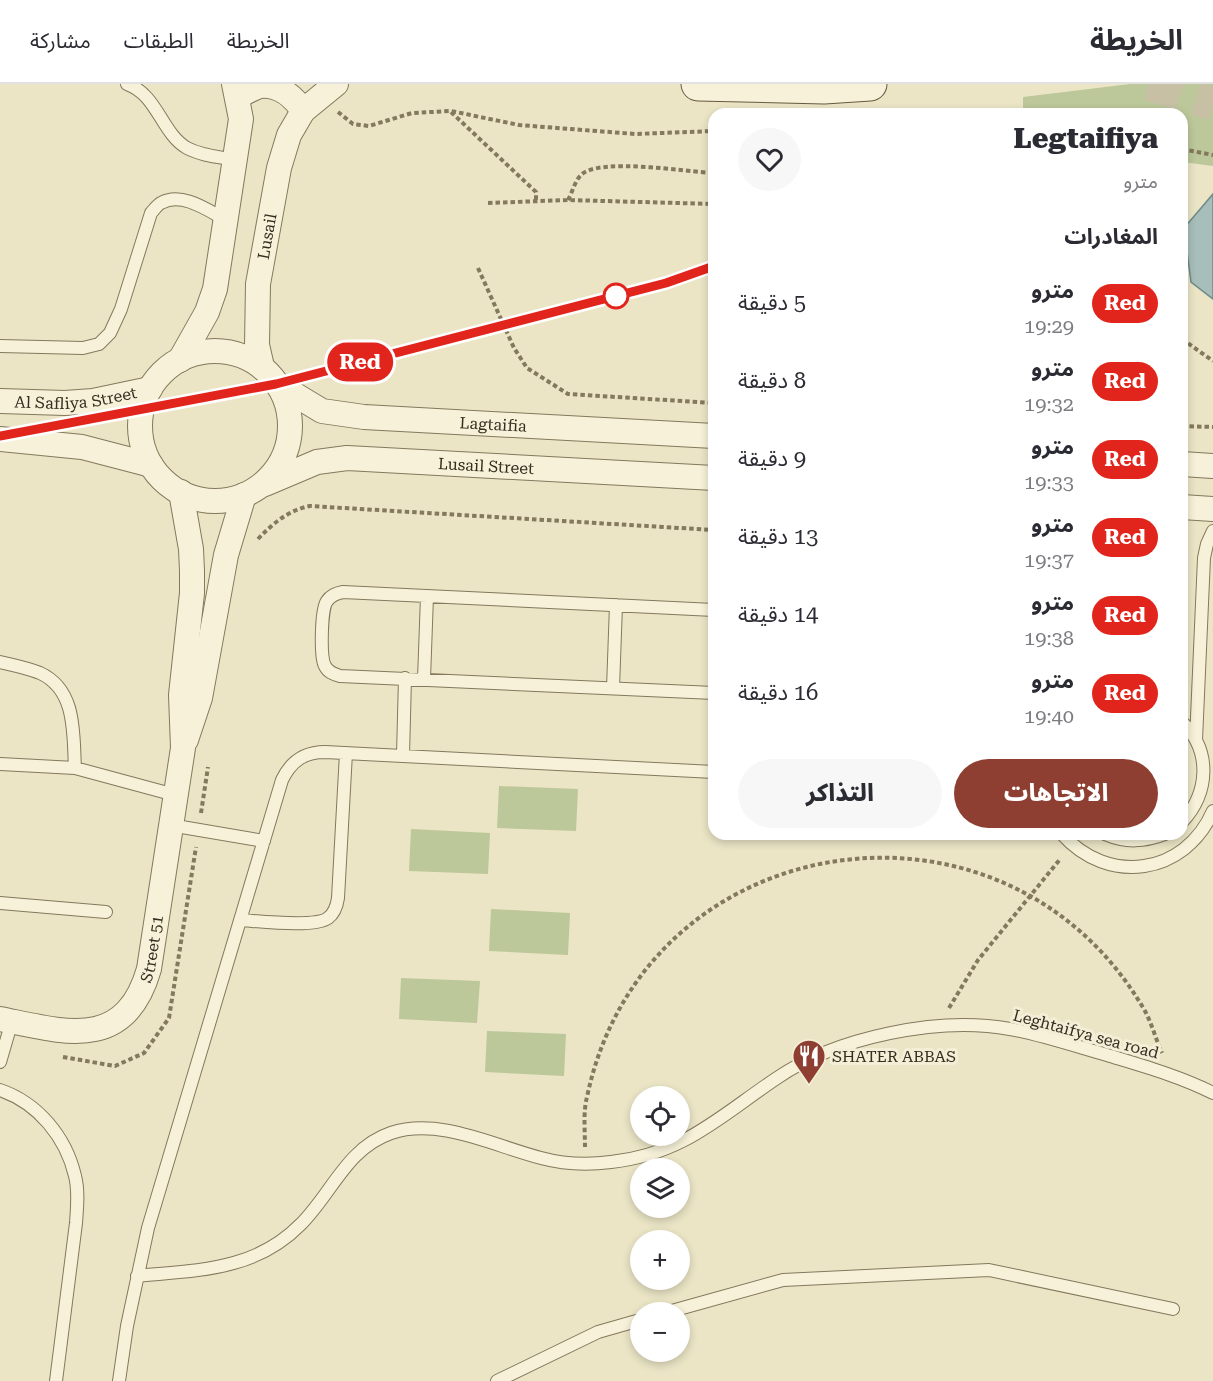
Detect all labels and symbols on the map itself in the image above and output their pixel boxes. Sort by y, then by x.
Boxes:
street label: Lusail [253,212,280,261]
unlabelled marker [603,283,629,309]
line badge: Red [326,342,394,382]
street label: Al Safliya Street [14,383,138,413]
street label: Lagtaifia [459,413,528,435]
street label: Lusail Street [438,453,535,478]
street label: Street 51 [136,914,167,985]
street label: Leghtaifya sea road [1011,1005,1161,1063]
restaurant icon: SHATER ABBAS [791,1038,827,1085]
place label: SHATER ABBAS [832,1047,956,1066]

